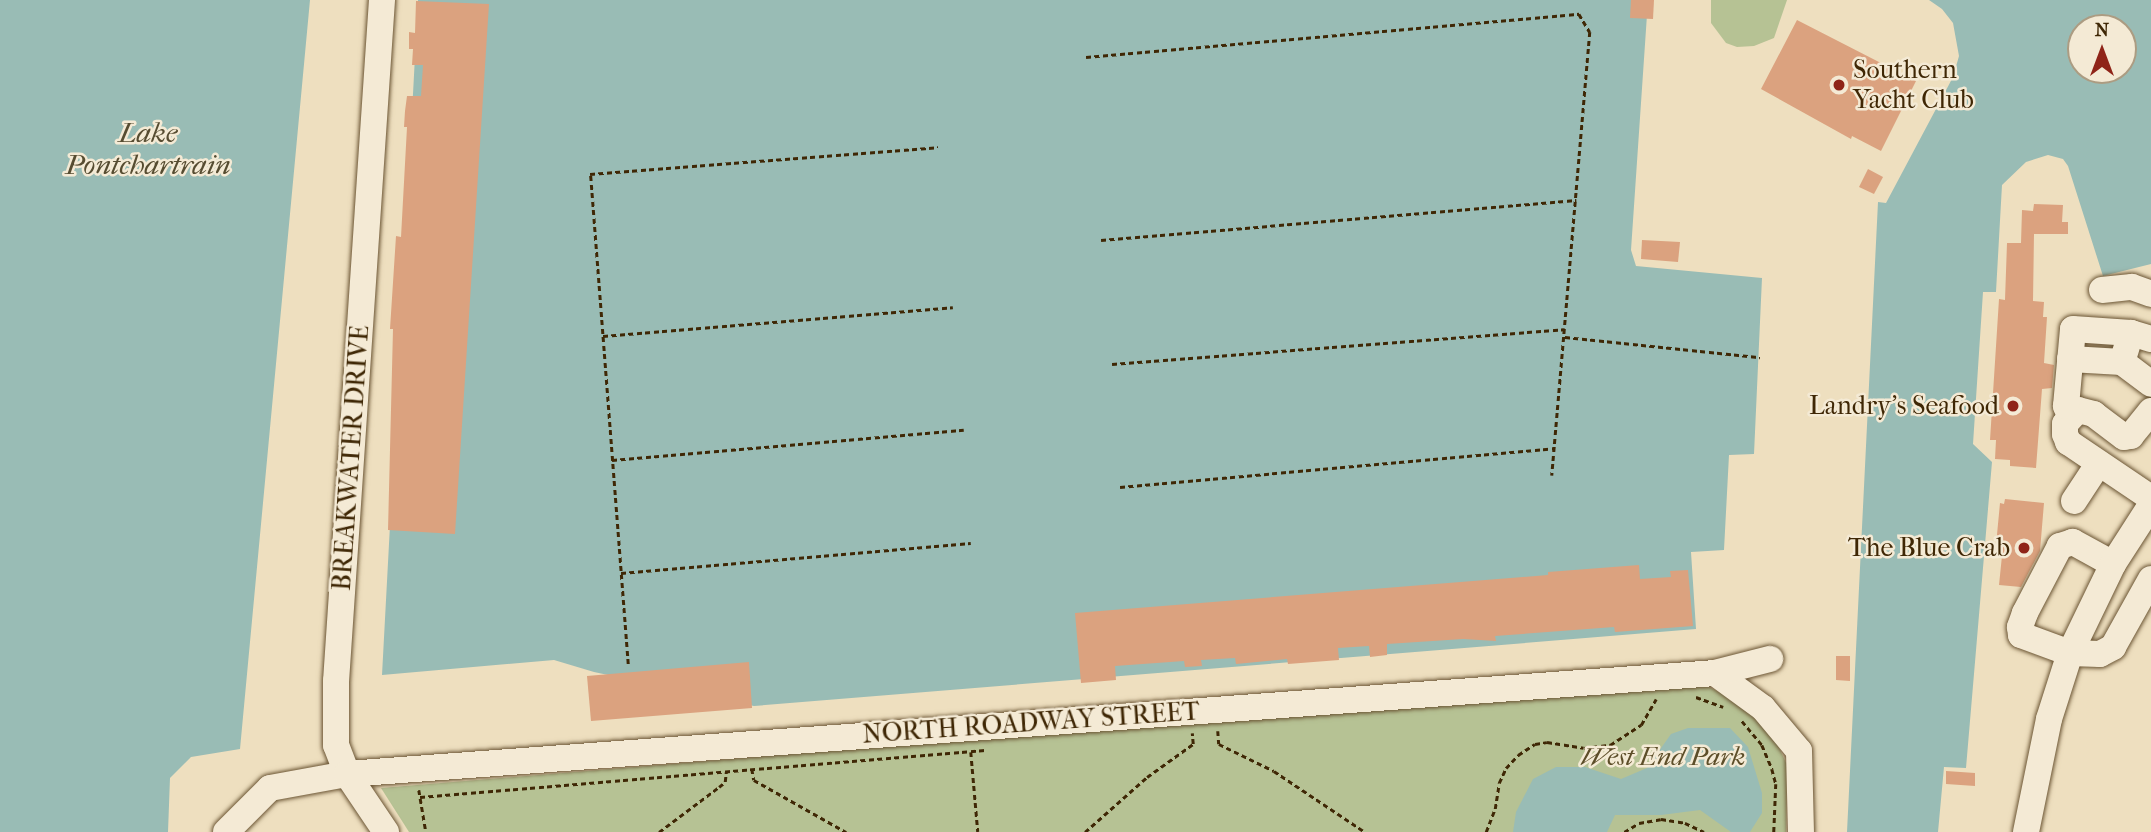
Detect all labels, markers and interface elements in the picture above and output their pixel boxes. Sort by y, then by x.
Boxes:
north arrow [2067,14,2137,84]
text: N [2095,19,2109,41]
place label: Southern Yacht Club [1853,54,1974,116]
marker: Southern Yacht Club [1831,77,1847,93]
water label: Lake Pontchartrain [65,116,231,182]
street label: BREAKWATER DRIVE [326,324,376,592]
place label: Landry's Seafood [1809,390,1999,422]
marker: Landry's Seafood [2005,398,2021,414]
place label: The Blue Crab [1848,532,2010,564]
marker: The Blue Crab [2016,540,2032,556]
street label: NORTH ROADWAY STREET [861,696,1201,750]
park label: West End Park [1581,741,1745,773]

